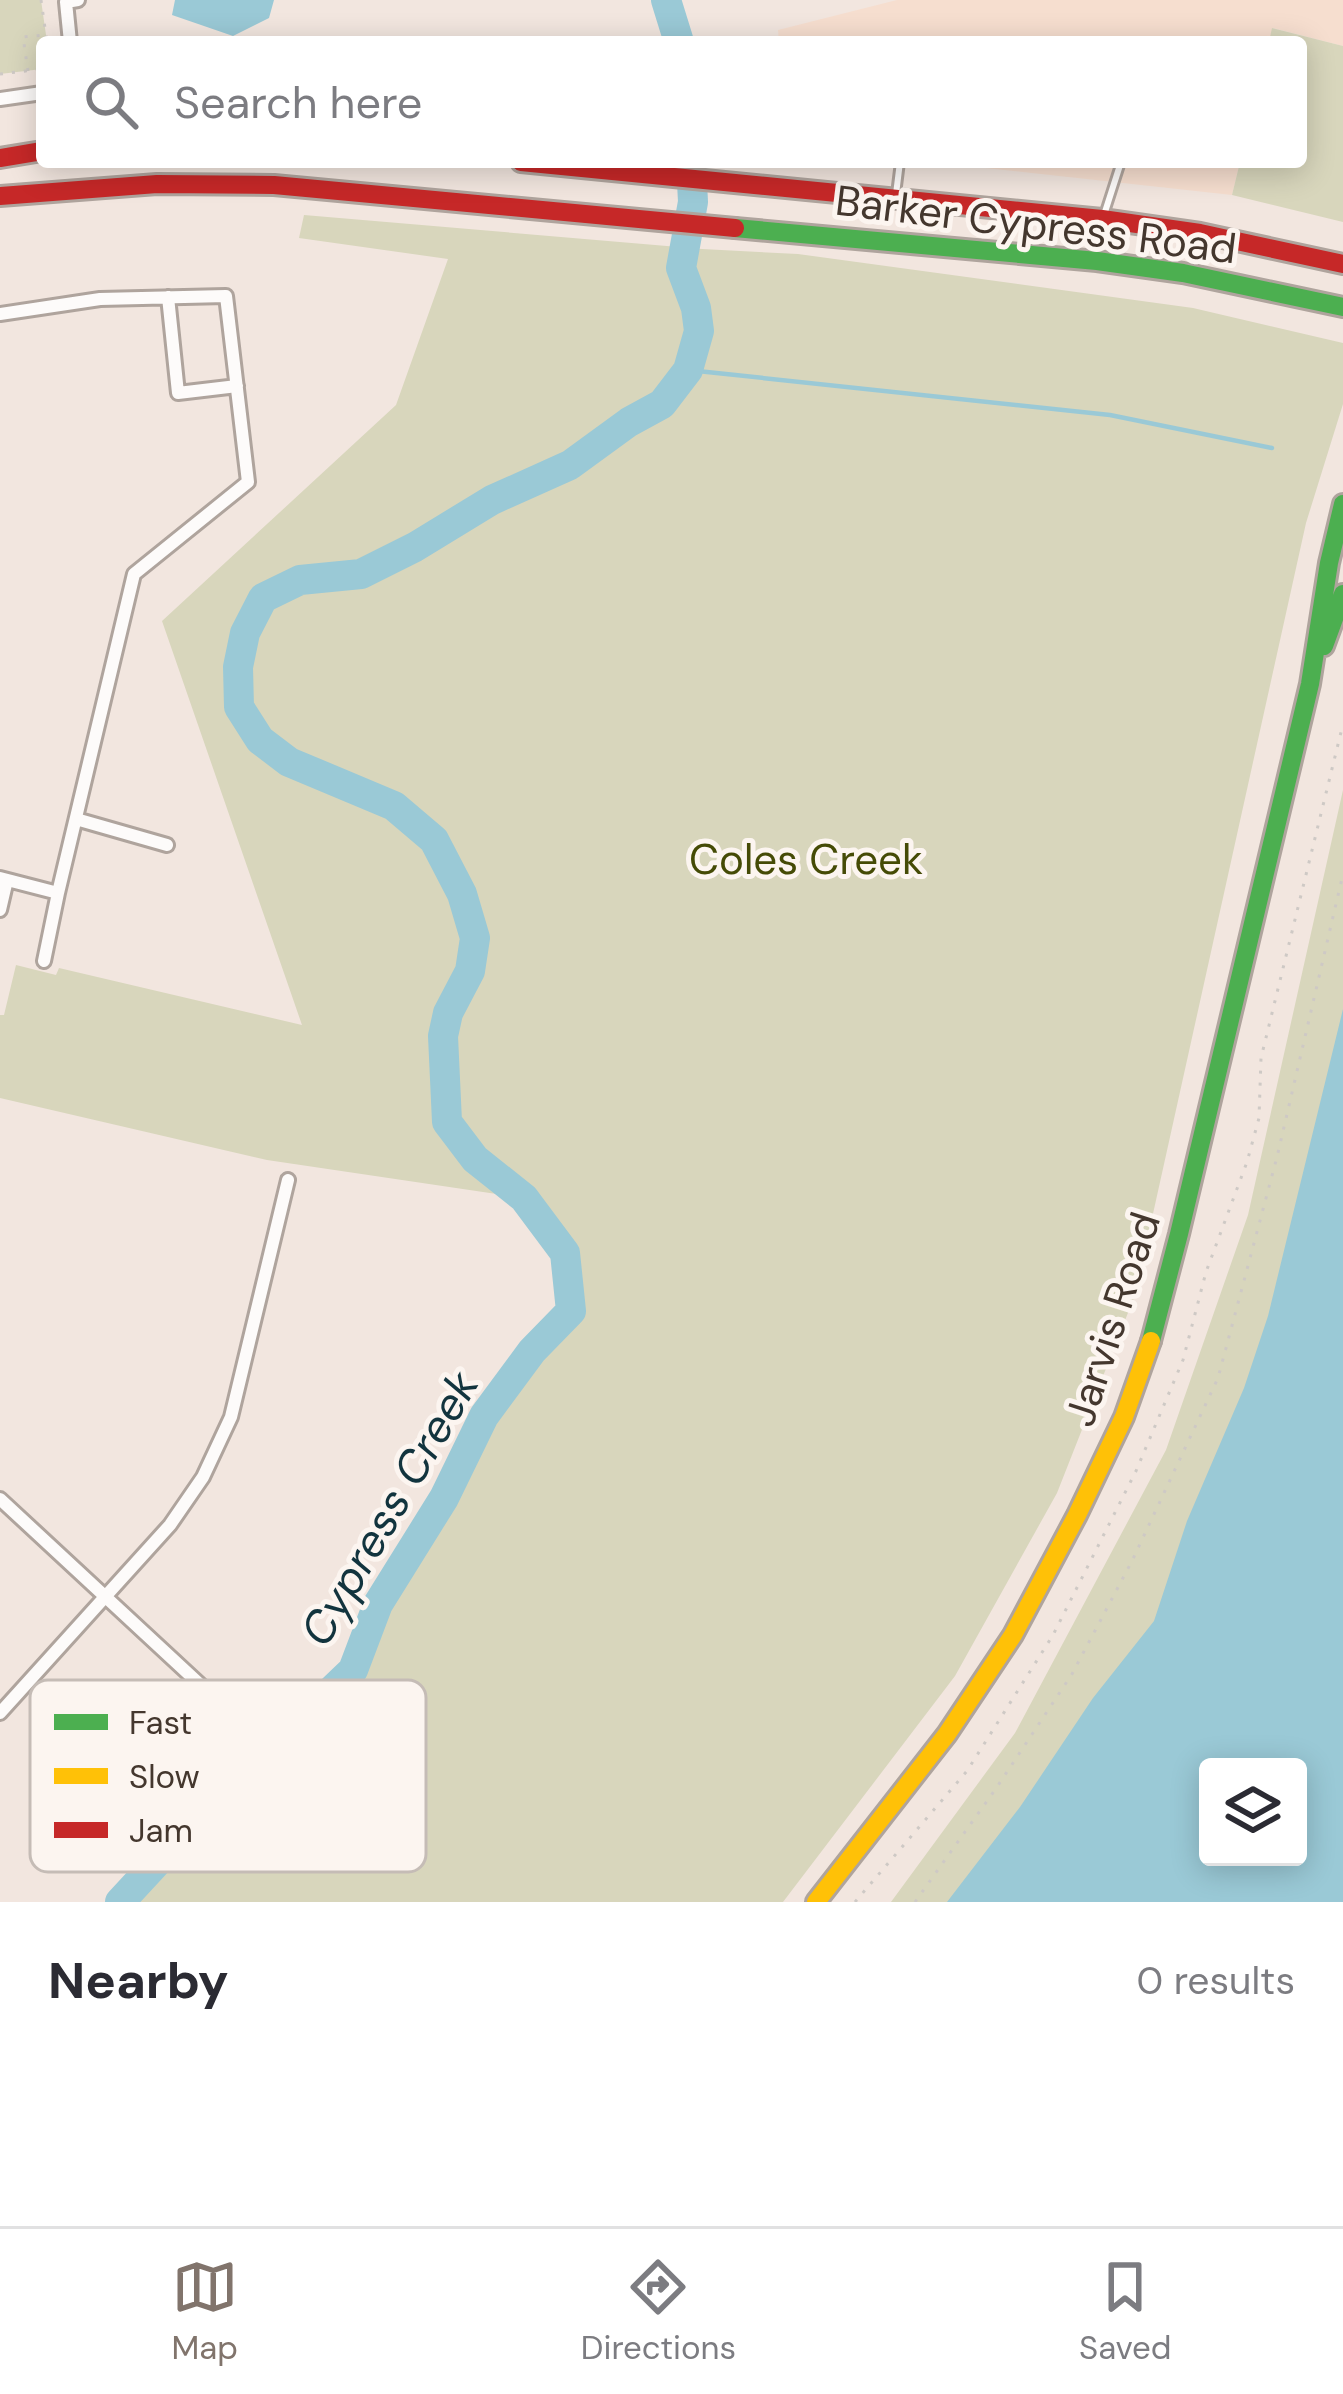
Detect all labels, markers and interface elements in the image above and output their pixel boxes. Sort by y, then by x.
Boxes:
search box [36,36,1307,168]
icon: search [78,69,144,135]
text: Search here [174,73,422,132]
street label: Barker Cypress Road [832,173,1239,276]
park label: Coles Creek [689,832,923,887]
street label: Jarvis Road [1052,1205,1173,1433]
water label: Cypress Creek [287,1359,492,1656]
legend [30,1680,426,1872]
text: Fast [129,1701,192,1744]
text: Slow [129,1755,200,1798]
map controls [1199,1758,1307,1866]
button: layers [1199,1758,1307,1866]
text: Jam [129,1809,193,1852]
text: Nearby [48,1947,229,2014]
text: 0 results [1137,1955,1295,2006]
tab: Map [171,2254,238,2369]
tab: Directions [581,2254,736,2369]
tab: Saved [1079,2254,1172,2369]

